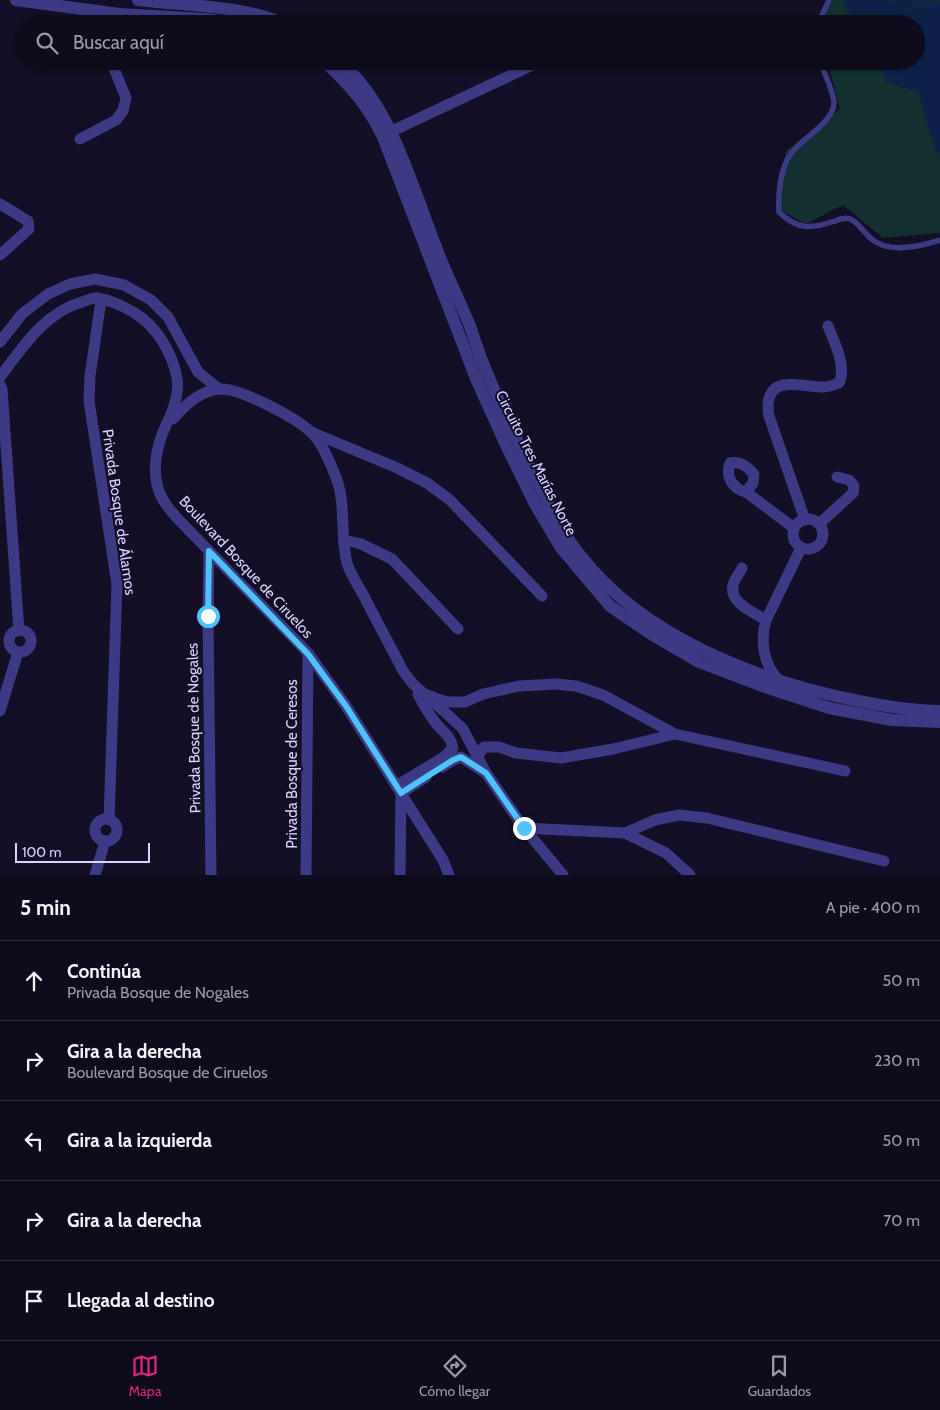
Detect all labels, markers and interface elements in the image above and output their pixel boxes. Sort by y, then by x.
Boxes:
search box [15,15,925,70]
icon: search [33,29,61,57]
text: Buscar aquí [73,31,164,54]
street label: Circuito Tres Marías Norte [492,387,581,539]
street label: Privada Bosque de Álamos [98,428,141,596]
street label: Boulevard Bosque de Ciruelos [175,492,317,642]
route start [197,605,220,628]
street label: Privada Bosque de Nogales [184,643,204,813]
street label: Privada Bosque de Ceresos [283,679,301,849]
route end [513,817,536,840]
scale bar [15,840,150,863]
text: 100 m [22,843,62,861]
text: 5 min [20,895,71,920]
text: A pie · 400 m [826,898,920,917]
text: Continúa [67,960,141,983]
icon: ahead [20,967,48,995]
text: 50 m [883,971,920,990]
text: Privada Bosque de Nogales [67,983,249,1002]
text: Gira a la derecha [67,1040,202,1063]
icon: right [20,1047,48,1075]
text: 230 m [874,1051,920,1070]
text: Boulevard Bosque de Ciruelos [67,1063,268,1082]
icon: left [20,1127,48,1155]
text: Gira a la izquierda [67,1129,212,1152]
text: 50 m [883,1131,920,1150]
icon: right [20,1207,48,1235]
text: Gira a la derecha [67,1209,202,1232]
text: 70 m [883,1211,920,1230]
icon: arrive [20,1287,48,1315]
text: Llegada al destino [67,1289,214,1312]
tab: Mapa [129,1352,161,1400]
tab: Cómo llegar [419,1352,490,1400]
tab: Guardados [748,1352,811,1400]

